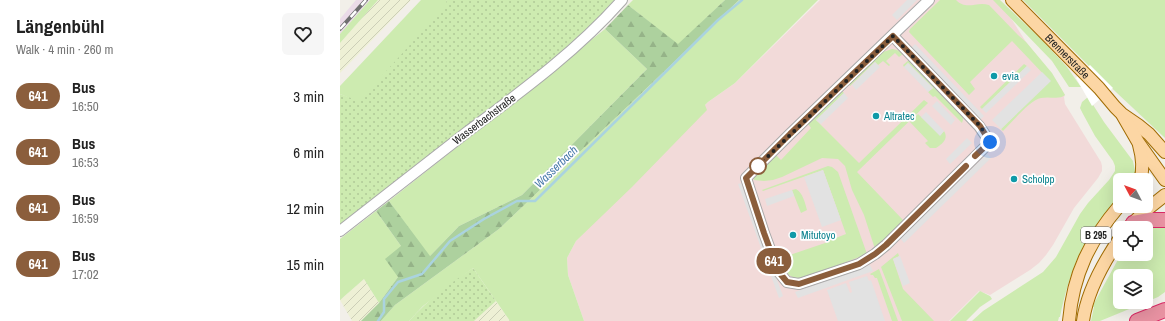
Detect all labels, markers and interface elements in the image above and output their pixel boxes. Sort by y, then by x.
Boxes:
text: Längenbühl [16,13,104,39]
button: heart [282,13,324,55]
street label: Brennerstraße [1042,31,1093,82]
text: Walk · 4 min · 260 m [16,41,113,58]
place label: evia [1002,69,1019,83]
marker: evia [989,71,999,81]
text: Bus [72,77,95,98]
text: 3 min [293,86,324,107]
text: 641 [28,87,48,105]
street label: Wasserbachstraße [450,91,518,147]
text: 16:50 [72,98,99,115]
place label: Altratec [883,109,915,123]
marker: Altratec [871,111,881,121]
your location [980,132,1000,152]
text: Bus [72,133,95,154]
text: 6 min [293,142,324,163]
water label: Wasserbach [531,142,581,192]
text: 641 [28,143,48,161]
text: 16:53 [72,154,99,171]
unlabelled marker [749,157,767,175]
place label: Scholpp [1022,172,1055,186]
north arrow [1113,173,1153,213]
map controls [1113,173,1153,309]
marker: Scholpp [1009,174,1019,184]
text: Bus [72,189,95,210]
text: 12 min [286,198,324,219]
text: 641 [28,199,48,217]
text: 16:59 [72,210,99,227]
button: locate [1113,221,1153,261]
road number: B 295 [1081,227,1111,243]
place label: Mitutoyo [801,228,836,242]
marker: Mitutoyo [788,230,798,240]
text: Bus [72,245,95,266]
line badge: 641 [751,248,797,274]
text: 641 [764,252,784,270]
text: 15 min [286,254,324,275]
text: 641 [28,255,48,273]
text: 17:02 [72,266,99,283]
button: layers [1113,269,1153,309]

